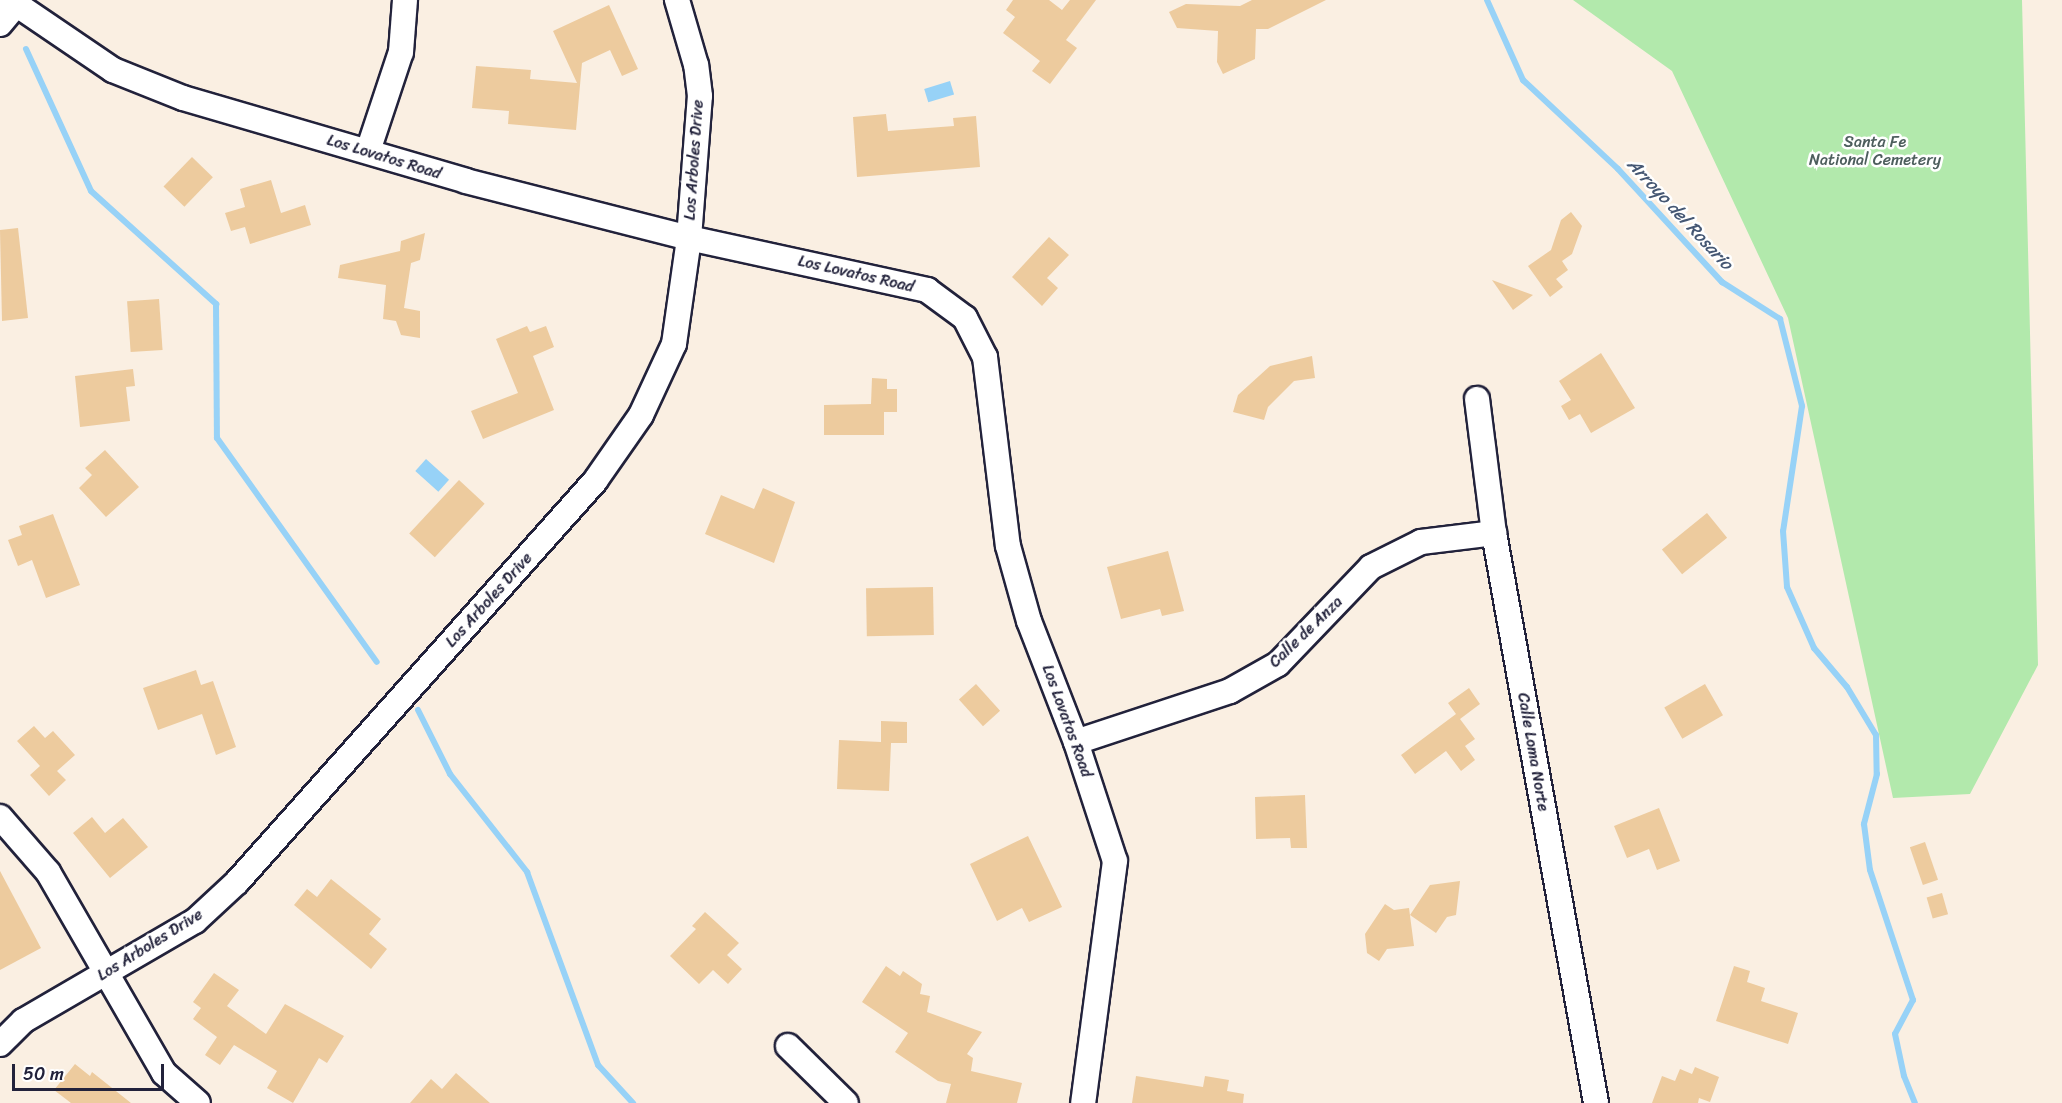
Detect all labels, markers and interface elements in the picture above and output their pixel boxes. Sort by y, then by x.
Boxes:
street label: Los Arboles Drive [680,99,708,221]
street label: Los Lovatos Road [325,131,443,183]
park label: Santa Fe National Cemetery [1809,132,1941,170]
water label: Arroyo del Rosario [1622,153,1738,275]
street label: Los Lovatos Road [796,251,916,297]
street label: Los Arboles Drive [441,549,537,651]
street label: Calle de Anza [1265,592,1347,672]
street label: Los Lovatos Road [1038,662,1096,780]
street label: Calle Loma Norte [1513,691,1553,813]
street label: Los Arboles Drive [93,905,207,985]
scale bar [15,1052,166,1090]
text: 50 m [23,1058,64,1090]

